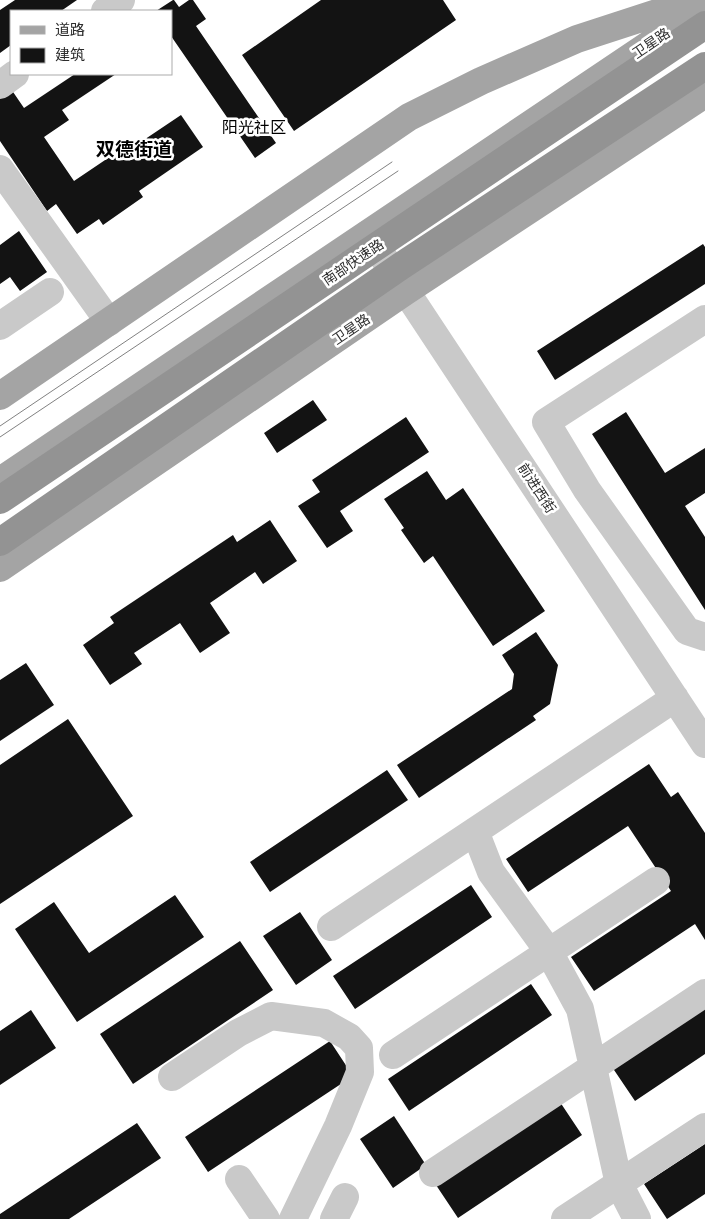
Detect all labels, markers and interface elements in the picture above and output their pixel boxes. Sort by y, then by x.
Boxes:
legend [10,10,172,75]
text: 道路 [55,20,85,40]
street label: 卫星路 [629,24,673,62]
text: 建筑 [55,45,85,65]
district label: 阳光社区 [222,117,286,138]
district label: 双德街道 [96,137,172,162]
street label: 南部快速路 [319,235,387,289]
street label: 卫星路 [329,310,373,348]
street label: 前进西街 [514,460,560,516]

